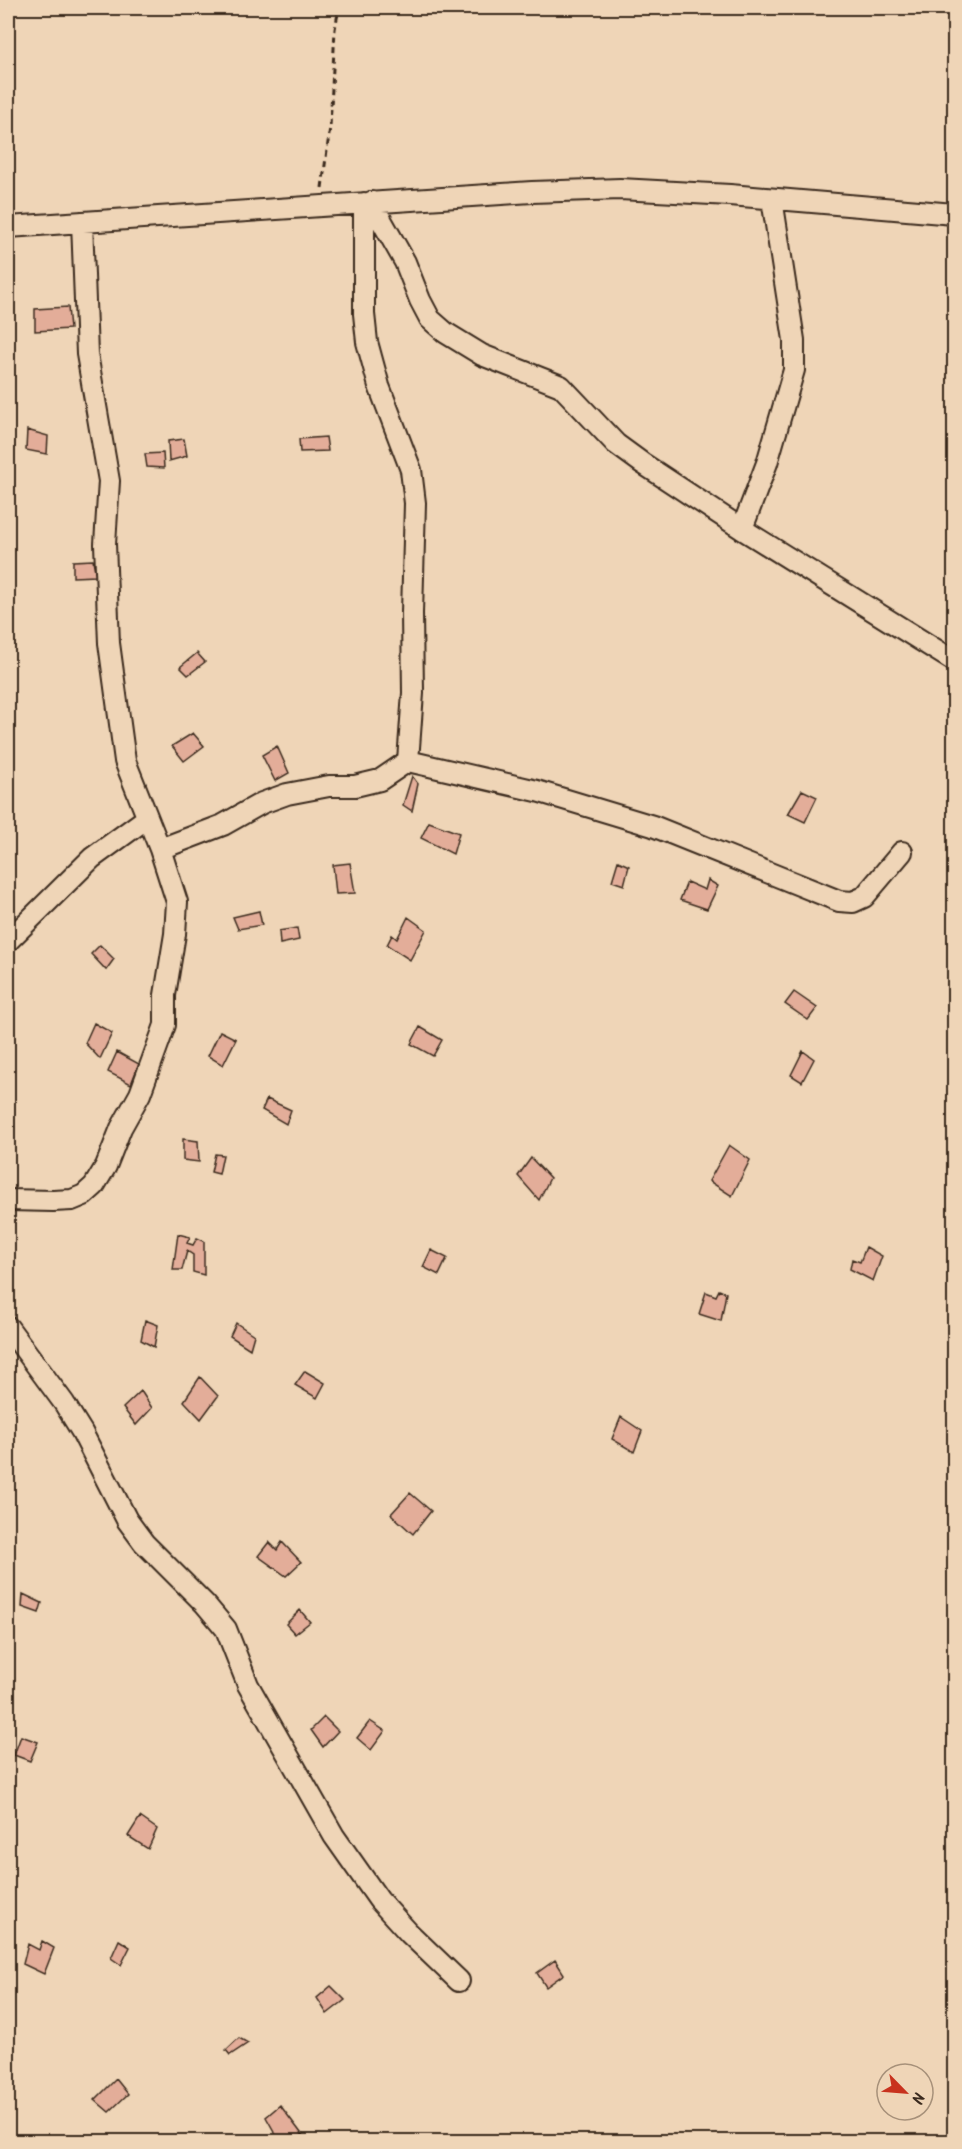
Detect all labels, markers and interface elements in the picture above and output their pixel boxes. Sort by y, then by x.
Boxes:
north arrow [875,2062,935,2122]
text: N [904,2088,931,2108]

